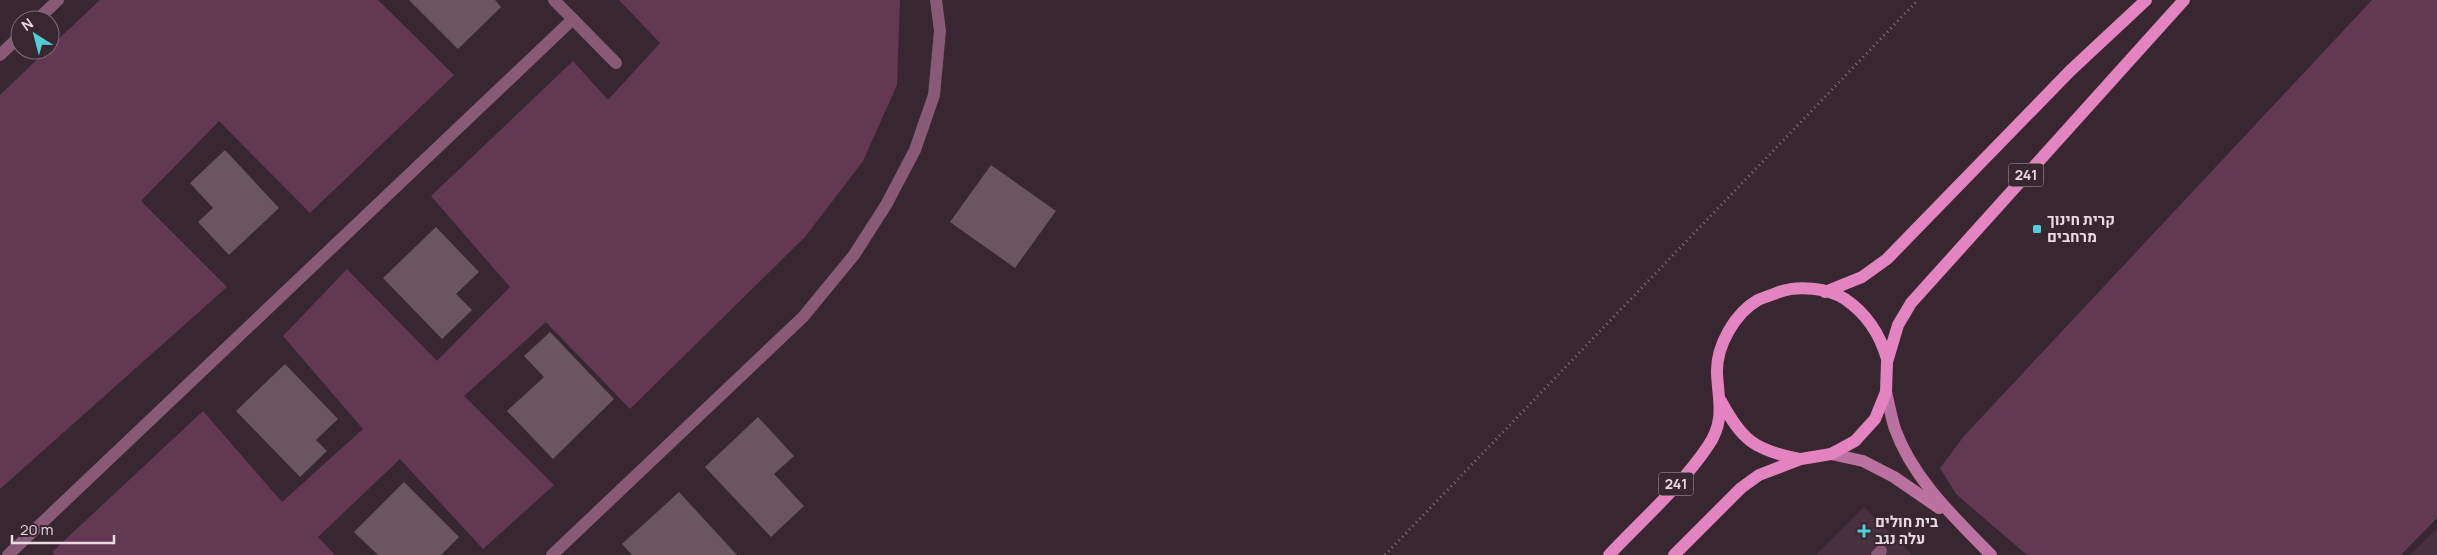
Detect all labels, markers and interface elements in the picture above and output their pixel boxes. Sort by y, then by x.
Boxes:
north arrow [10,10,60,60]
text: N [17,13,37,35]
road number: 241 [2008,164,2044,186]
place label: קרית חינוך מרחבים [2047,209,2115,247]
marker: קרית חינוך מרחבים [2031,223,2043,235]
road number: 241 [1658,472,1694,496]
place label: בית חולים עלה נגב [1875,511,1938,549]
scale bar [12,512,115,544]
text: 20 m [20,519,53,540]
marker: בית חולים עלה נגב [1857,524,1871,538]

